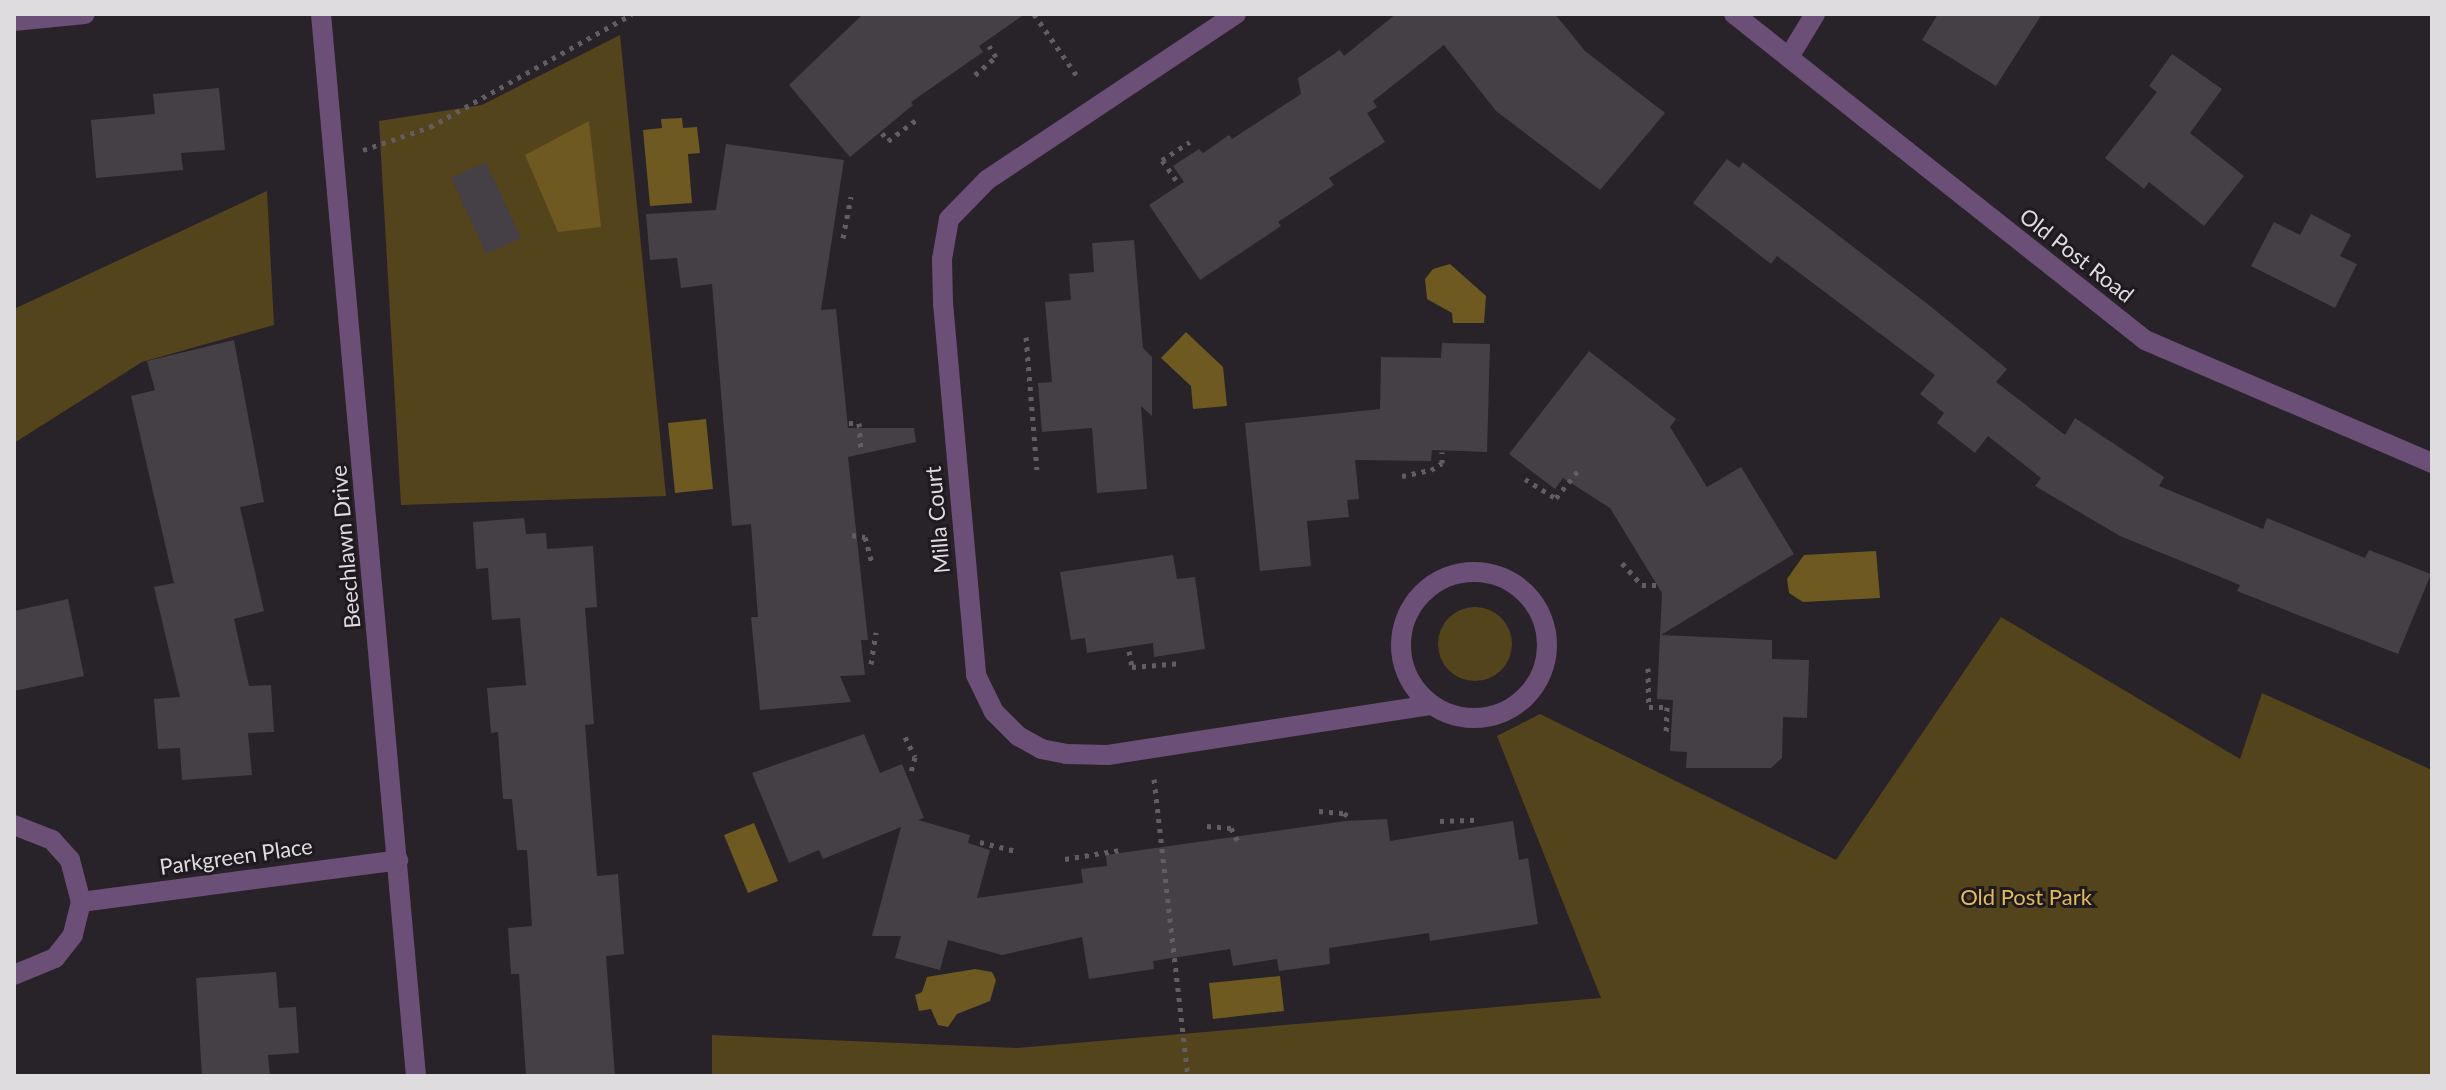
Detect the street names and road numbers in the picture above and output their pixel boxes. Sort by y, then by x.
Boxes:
street label: Old Post Road [2015,202,2139,308]
street label: Beechlawn Drive [325,464,365,630]
street label: Milla Court [919,465,955,575]
street label: Parkgreen Place [158,832,314,880]

